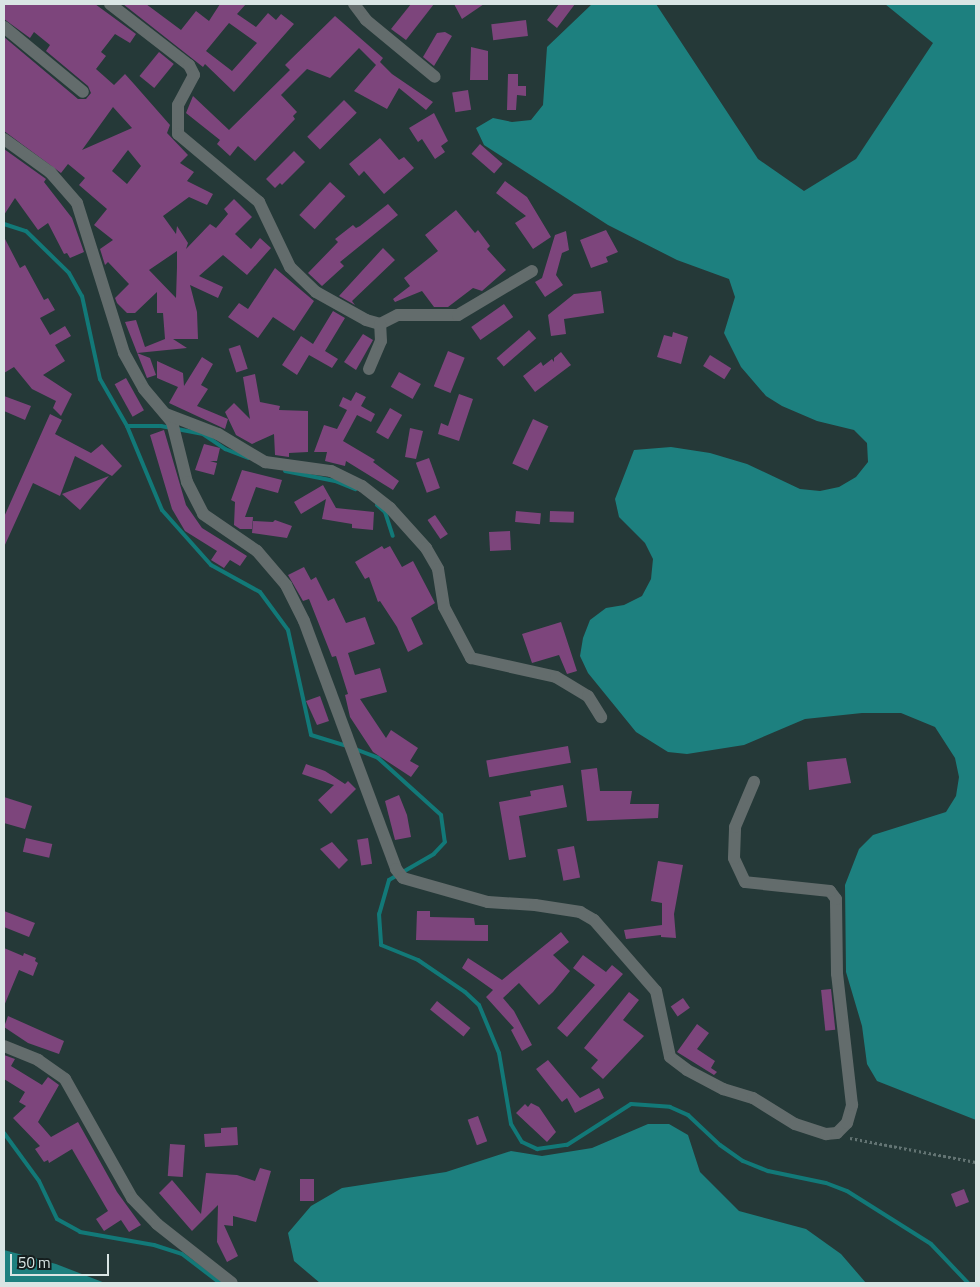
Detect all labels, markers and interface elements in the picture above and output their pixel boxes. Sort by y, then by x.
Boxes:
scale bar [12,1244,111,1276]
text: 50 m [18,1251,51,1274]

